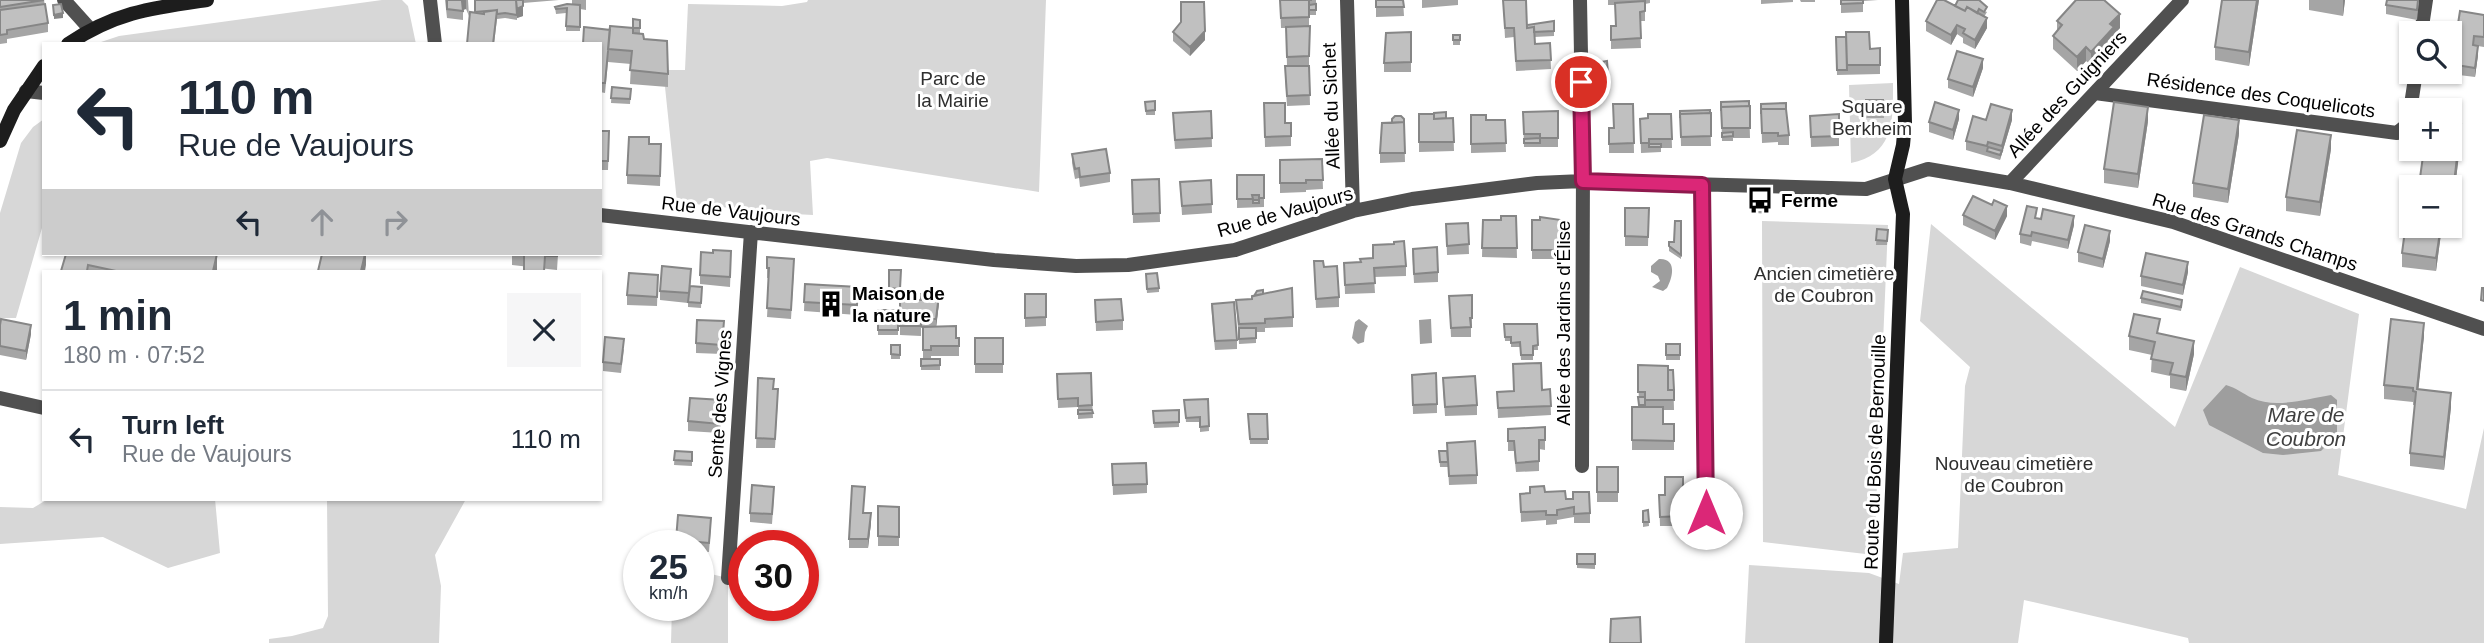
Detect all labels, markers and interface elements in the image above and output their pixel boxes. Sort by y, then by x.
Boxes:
map controls [2399,21,2462,238]
button: search [2399,21,2462,84]
street label: Allée des Guigniers [2003,27,2131,161]
street label: Allée du Sichet [1318,42,1344,170]
pin [1551,52,1611,112]
icon: arrive [1562,63,1600,101]
park label: Parc de la Mairie [917,68,989,111]
street label: Résidence des Coquelicots [2146,69,2376,121]
icon: left [63,70,154,161]
text: 110 m [178,70,314,124]
park label: Square Berkheim [1832,96,1912,139]
button: + [2399,98,2462,161]
text: Rue de Vaujours [178,127,414,163]
button: − [2399,175,2462,238]
street label: Rue de Vaujours [1215,183,1355,241]
bus stop icon: Ferme [1745,185,1775,215]
street label: Rue des Grands Champs [2150,189,2360,275]
place label: Ferme [1781,190,1838,211]
street label: Rue de Vaujours [660,192,802,230]
icon: left [230,203,268,241]
icon: ahead [303,203,341,241]
icon: right [376,203,414,241]
street label: Allée des Jardins d'Élise [1553,220,1574,426]
park label: Ancien cimetière de Coubron [1754,263,1894,306]
place label: Maison de la nature [852,283,945,326]
building icon: Maison de la nature [816,289,846,319]
text: 1 min [63,292,173,339]
button: close [507,293,581,367]
street label: Sente des Vignes [704,329,736,479]
street label: Route du Bois de Bernouille [1860,334,1890,570]
text: 180 m · 07:52 [63,342,205,368]
water label: Mare de Coubron [2266,403,2346,450]
text: Turn left [122,410,224,440]
icon: left [63,420,101,458]
text: 110 m [511,424,581,454]
text: Rue de Vaujours [122,441,292,467]
park label: Nouveau cimetière de Coubron [1935,453,2093,496]
position arrow [1669,476,1743,550]
speed limit sign: 30 [728,530,819,621]
text: 25 [649,547,688,586]
text: km/h [649,583,688,603]

